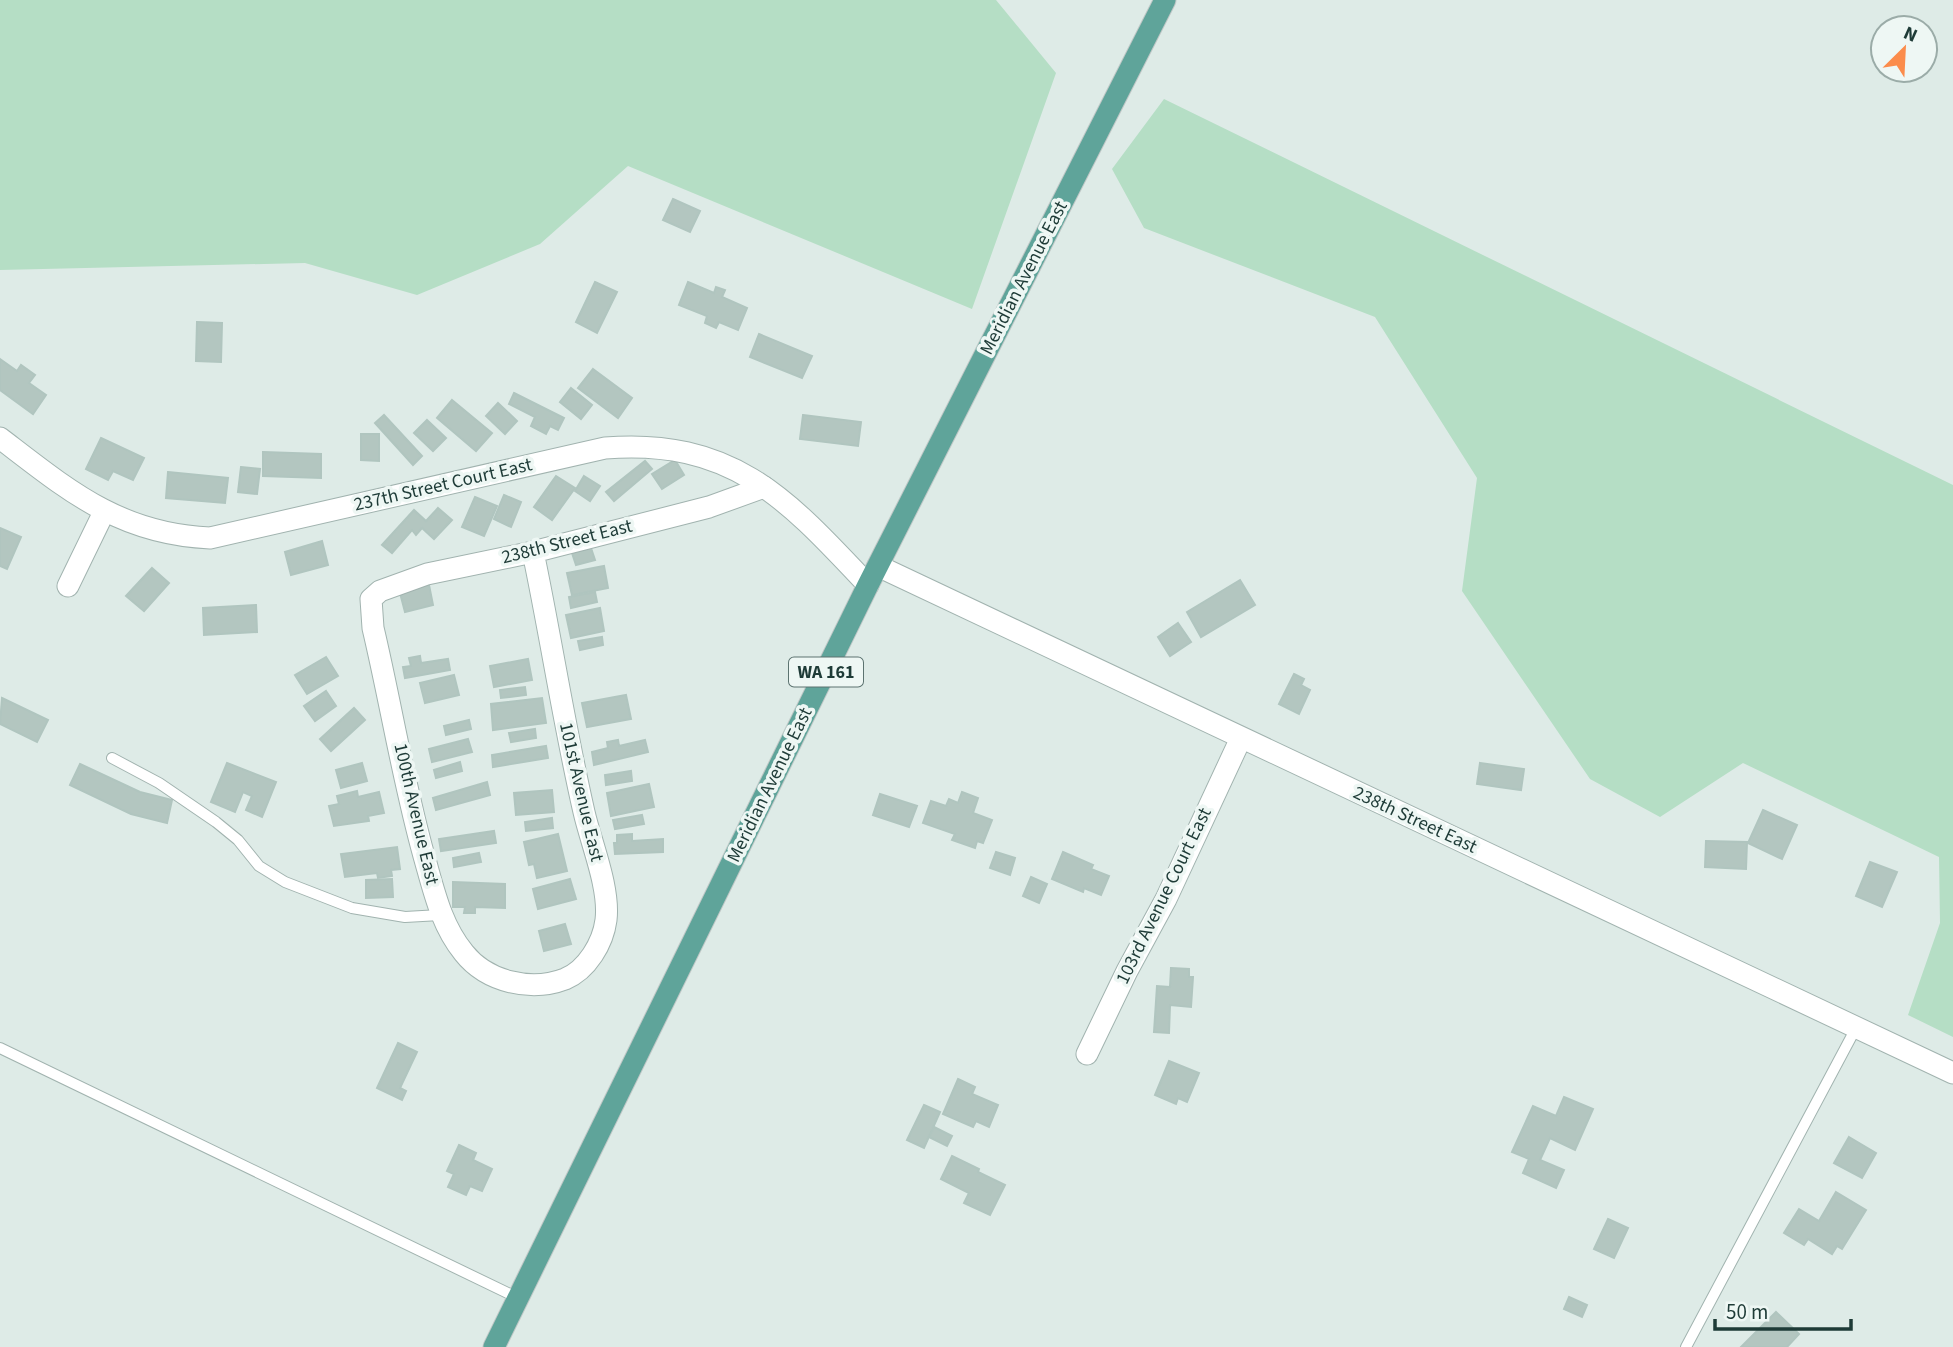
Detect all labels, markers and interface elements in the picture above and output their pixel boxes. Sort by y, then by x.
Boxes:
north arrow [1869,14,1939,84]
text: N [1899,20,1922,50]
street label: Meridian Avenue East [974,196,1075,360]
street label: 237th Street Court East [351,451,535,519]
street label: 238th Street East [499,513,636,571]
road number: WA 161 [789,658,863,686]
street label: Meridian Avenue East [721,702,820,867]
street label: 101st Avenue East [552,720,610,865]
street label: 100th Avenue East [387,740,446,888]
street label: 238th Street East [1349,779,1482,861]
street label: 103rd Avenue Court East [1109,803,1219,989]
scale bar [1715,1288,1852,1332]
text: 50 m [1726,1297,1768,1327]

